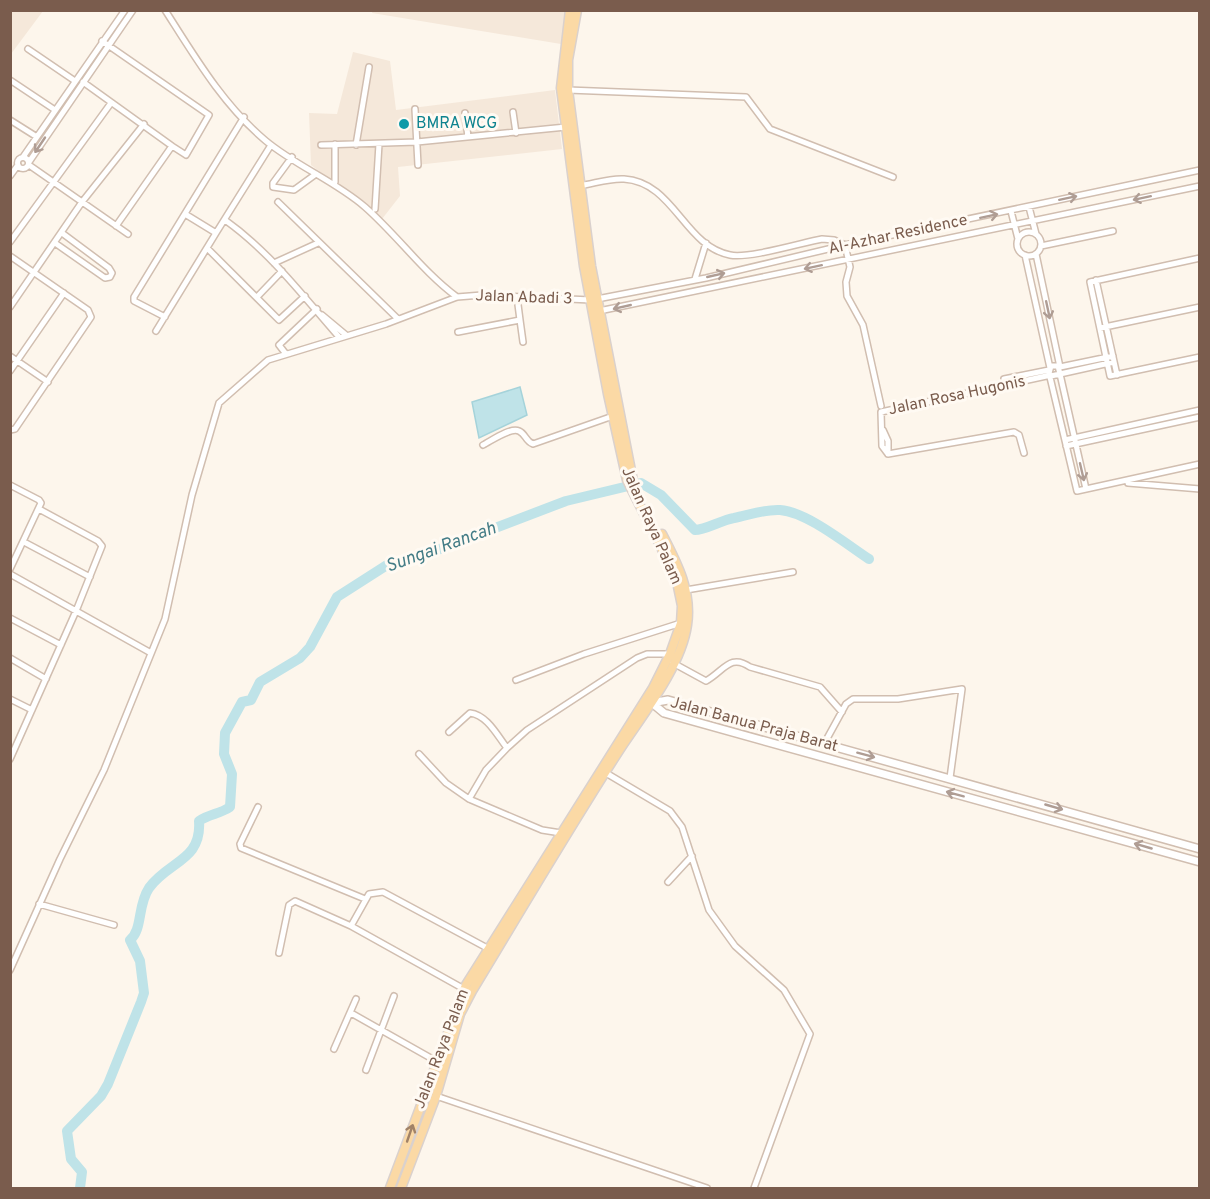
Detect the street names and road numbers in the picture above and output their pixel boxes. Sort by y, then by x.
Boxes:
street label: Al-Azhar Residence [827,210,969,260]
street label: Jalan Abadi 3 [475,286,573,310]
street label: Jalan Rosa Hugonis [887,372,1027,420]
street label: Jalan Raya Palam [616,464,686,588]
street label: Jalan Banua Praja Barat [668,693,840,757]
street label: Jalan Raya Palam [410,986,474,1112]

